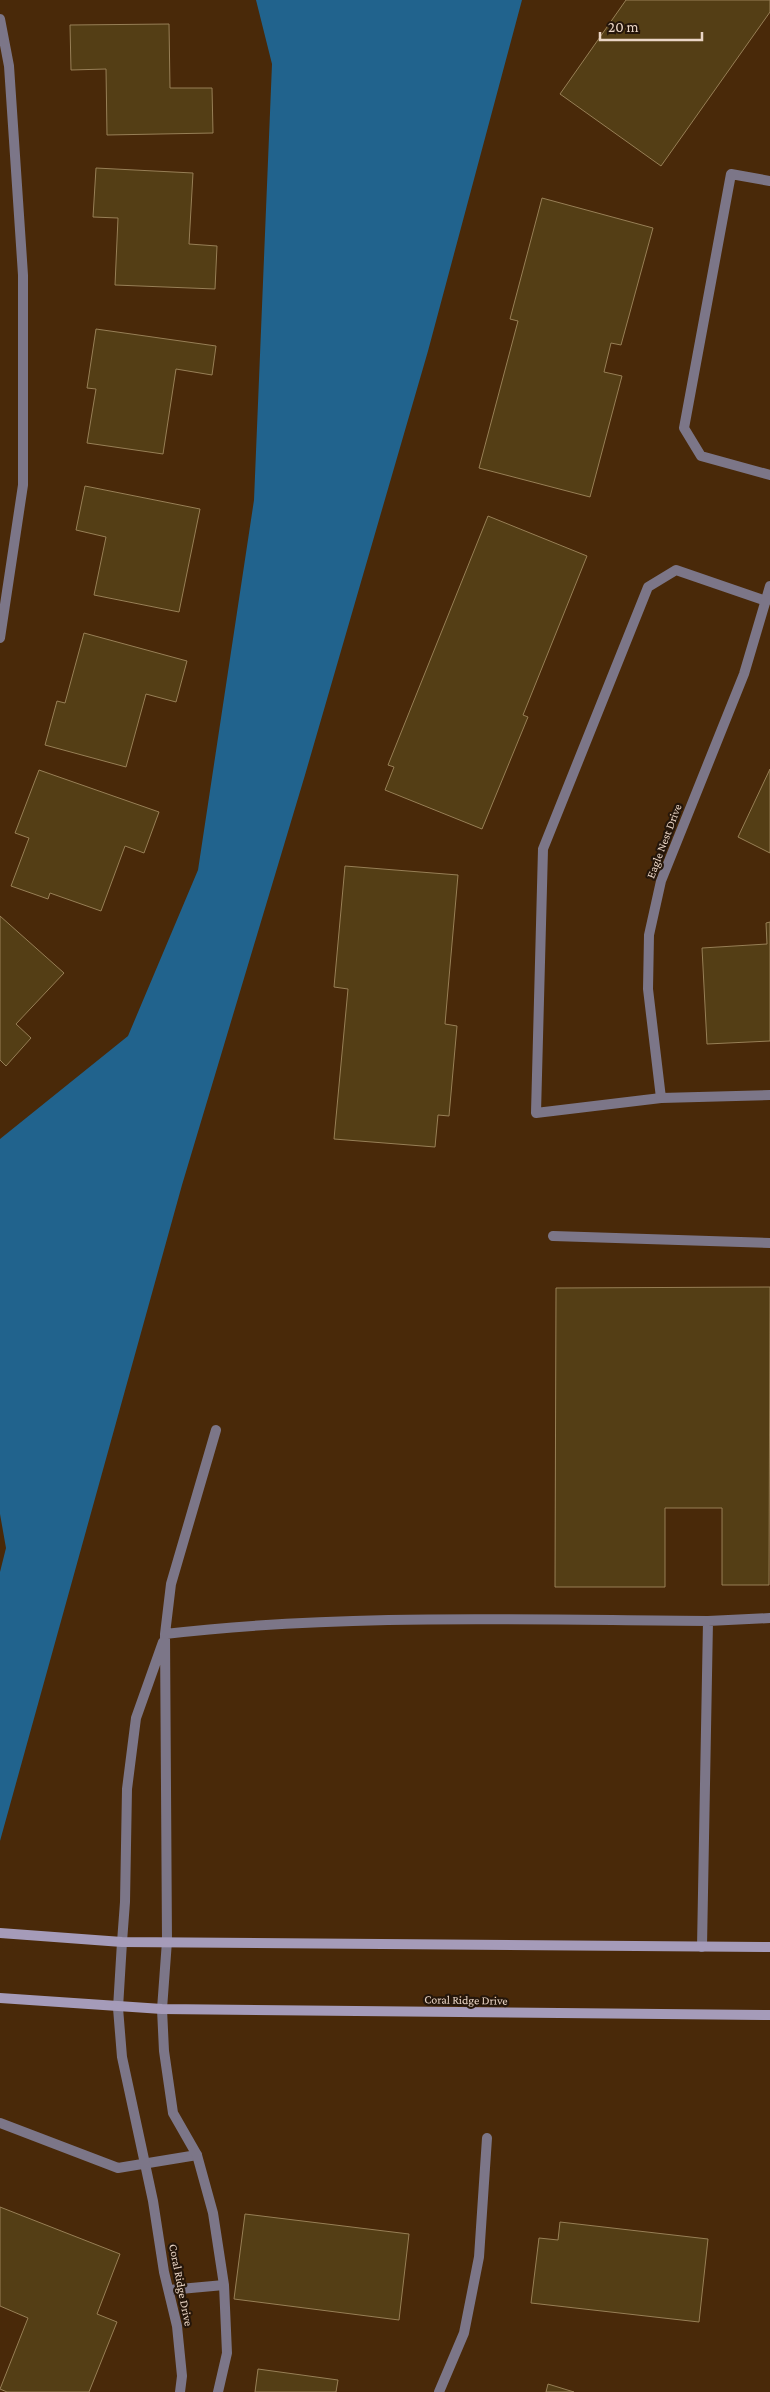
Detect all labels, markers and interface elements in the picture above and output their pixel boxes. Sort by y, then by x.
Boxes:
scale bar [600,10,702,42]
text: 20 m [608,19,639,35]
street label: Eagle Nest Drive [643,802,685,880]
street label: Coral Ridge Drive [424,1992,508,2008]
street label: Coral Ridge Drive [166,2243,196,2327]

